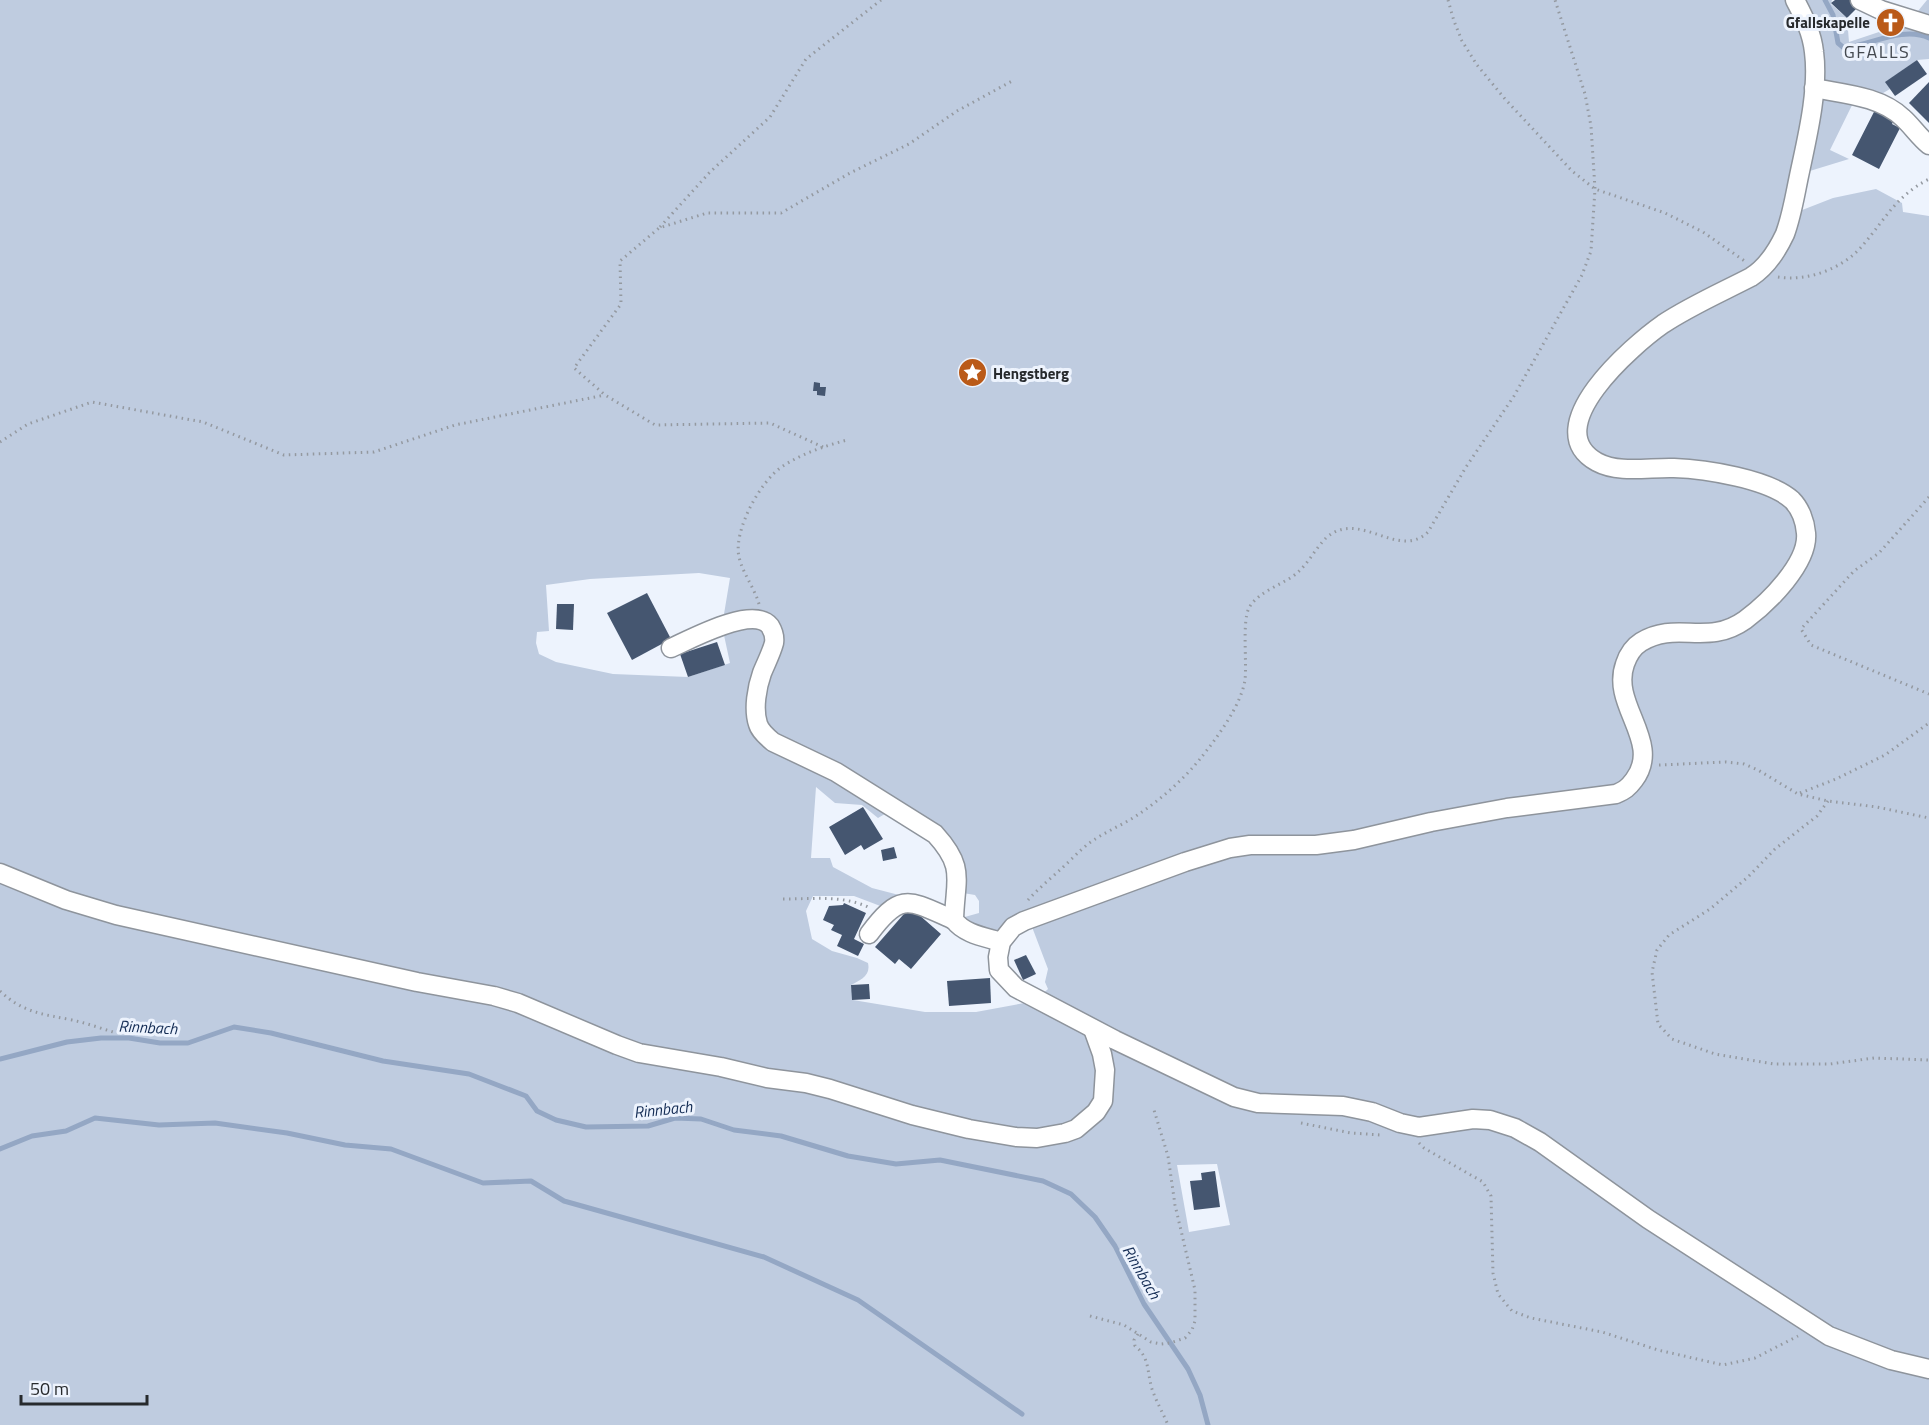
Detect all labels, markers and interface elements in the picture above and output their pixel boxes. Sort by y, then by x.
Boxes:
church icon: Gfallskapelle [1875,6,1907,38]
place label: Gfallskapelle [1786,11,1870,34]
district label: GFALLS [1844,38,1910,65]
place icon: Hengstberg [956,357,988,389]
place label: Hengstberg [993,362,1069,385]
water label: Rinnbach [118,1013,179,1041]
water label: Rinnbach [633,1094,694,1124]
water label: Rinnbach [1117,1241,1168,1304]
scale bar [21,1368,147,1406]
text: 50 m [30,1375,69,1402]

